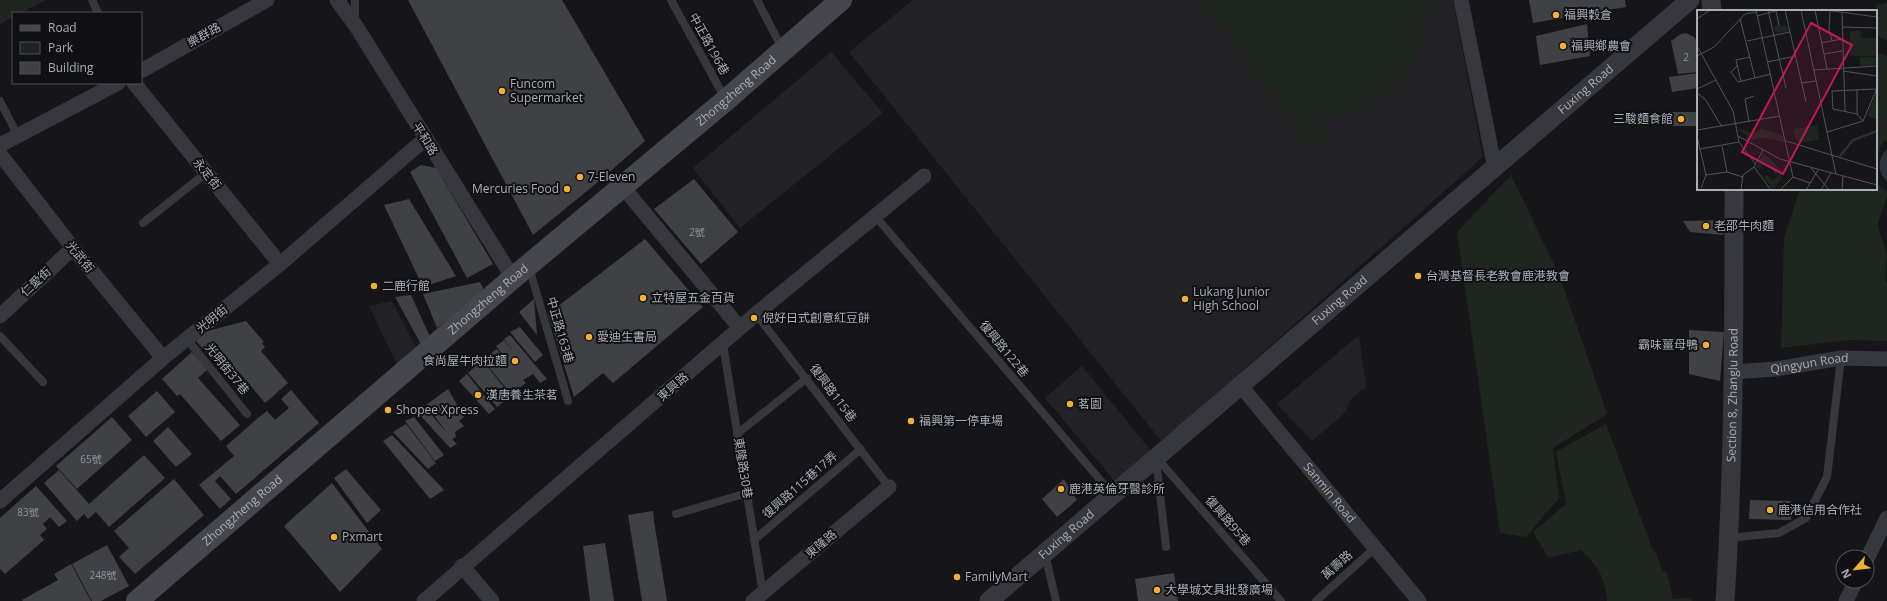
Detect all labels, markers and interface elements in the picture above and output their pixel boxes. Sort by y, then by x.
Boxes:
place label: 福興穀倉 [1564,6,1612,23]
street label: 中正路196巷 [685,10,733,78]
marker: 福興穀倉 [1551,10,1561,20]
inset map [1697,10,1877,190]
legend [12,12,142,84]
street label: 樂群路 [184,18,224,51]
text: Road [48,19,77,36]
place label: 福興鄉農會 [1571,37,1631,54]
text: Park [48,39,74,56]
marker: 福興鄉農會 [1558,41,1568,51]
house number: 2 [1683,50,1689,64]
street label: Zhongzheng Road [692,51,780,130]
text: Building [48,59,94,76]
street label: Fuxing Road [1554,60,1617,118]
place label: Funcom Supermarket [510,75,583,106]
marker: Funcom Supermarket [497,86,507,96]
place label: 三駿麵食館 [1613,110,1673,127]
marker: 三駿麵食館 [1676,114,1686,124]
street label: 平和路 [409,119,442,159]
street label: 永定街 [189,154,225,193]
place label: 7-Eleven [588,168,635,185]
marker: 7-Eleven [575,172,585,182]
place label: Mercuries Food [472,180,559,197]
marker: Mercuries Food [562,184,572,194]
place label: 老邵牛肉麵 [1714,217,1774,234]
marker: 老邵牛肉麵 [1701,221,1711,231]
house number: 2號 [689,225,705,239]
street label: 光武街 [62,237,98,276]
street label: Zhongzheng Road [444,260,532,338]
street label: 仁愛街 [17,263,55,300]
place label: 台灣基督長老教會鹿港教會 [1426,267,1570,284]
street label: Fuxing Road [1308,271,1371,329]
marker: 台灣基督長老教會鹿港教會 [1413,271,1423,281]
place label: 二鹿行館 [382,277,430,294]
marker: 二鹿行館 [369,281,379,291]
place label: Lukang Junior High School [1193,283,1270,314]
place label: 立特屋五金百貨 [651,289,735,306]
marker: 立特屋五金百貨 [638,293,648,303]
marker: Lukang Junior High School [1180,294,1190,304]
street label: 中正路163巷 [543,295,578,365]
street label: 光明街 [192,301,231,337]
place label: 倪好日式創意紅豆餅 [762,309,870,326]
marker: 倪好日式創意紅豆餅 [749,313,759,323]
street label: 復興路122巷 [976,317,1033,380]
place label: 愛迪生書局 [597,328,657,345]
street label: Section 8, Zhanglu Road [1722,328,1742,462]
marker: 愛迪生書局 [584,332,594,342]
place label: 霸味薑母鴨 [1638,336,1698,353]
street label: 光明街37巷 [201,339,253,398]
marker: 霸味薑母鴨 [1701,340,1711,350]
street label: Qingyun Road [1770,349,1849,377]
place label: 食尚屋牛肉拉麵 [423,352,507,369]
marker: 食尚屋牛肉拉麵 [510,356,520,366]
street label: 復興路115巷 [806,360,861,425]
street label: 東興路 [654,368,692,405]
place label: 漢唐養生茶茗 [486,386,558,403]
marker: 漢唐養生茶茗 [473,390,483,400]
place label: 茗園 [1078,395,1102,412]
marker: 茗園 [1065,399,1075,409]
place label: Shopee Xpress [396,401,479,418]
marker: Shopee Xpress [383,405,393,415]
place label: 福興第一停車場 [919,412,1003,429]
marker: 福興第一停車場 [906,416,916,426]
street label: 東隆路30巷 [730,436,757,500]
street label: 復興路115巷17弄 [759,447,841,522]
house number: 65號 [80,452,102,466]
street label: Sanmin Road [1300,459,1360,526]
street label: Zhongzheng Road [198,471,286,549]
place label: 鹿港英倫牙醫診所 [1069,480,1165,497]
marker: 鹿港英倫牙醫診所 [1056,484,1066,494]
street label: 復興路95巷 [1202,492,1255,550]
place label: 鹿港信用合作社 [1778,501,1862,518]
house number: 83號 [17,505,39,519]
street label: Fuxing Road [1035,505,1098,563]
marker: 鹿港信用合作社 [1765,505,1775,515]
street label: 東隆路 [801,526,840,562]
place label: Pxmart [342,528,382,545]
marker: Pxmart [329,532,339,542]
street label: 萬壽路 [1318,546,1356,583]
north arrow [1835,549,1875,589]
text: N [1837,566,1854,581]
house number: 248號 [89,568,117,582]
place label: FamilyMart [965,568,1028,585]
marker: FamilyMart [952,572,962,582]
place label: 大學城文具批發廣場 [1165,581,1273,598]
marker: 大學城文具批發廣場 [1152,585,1162,595]

